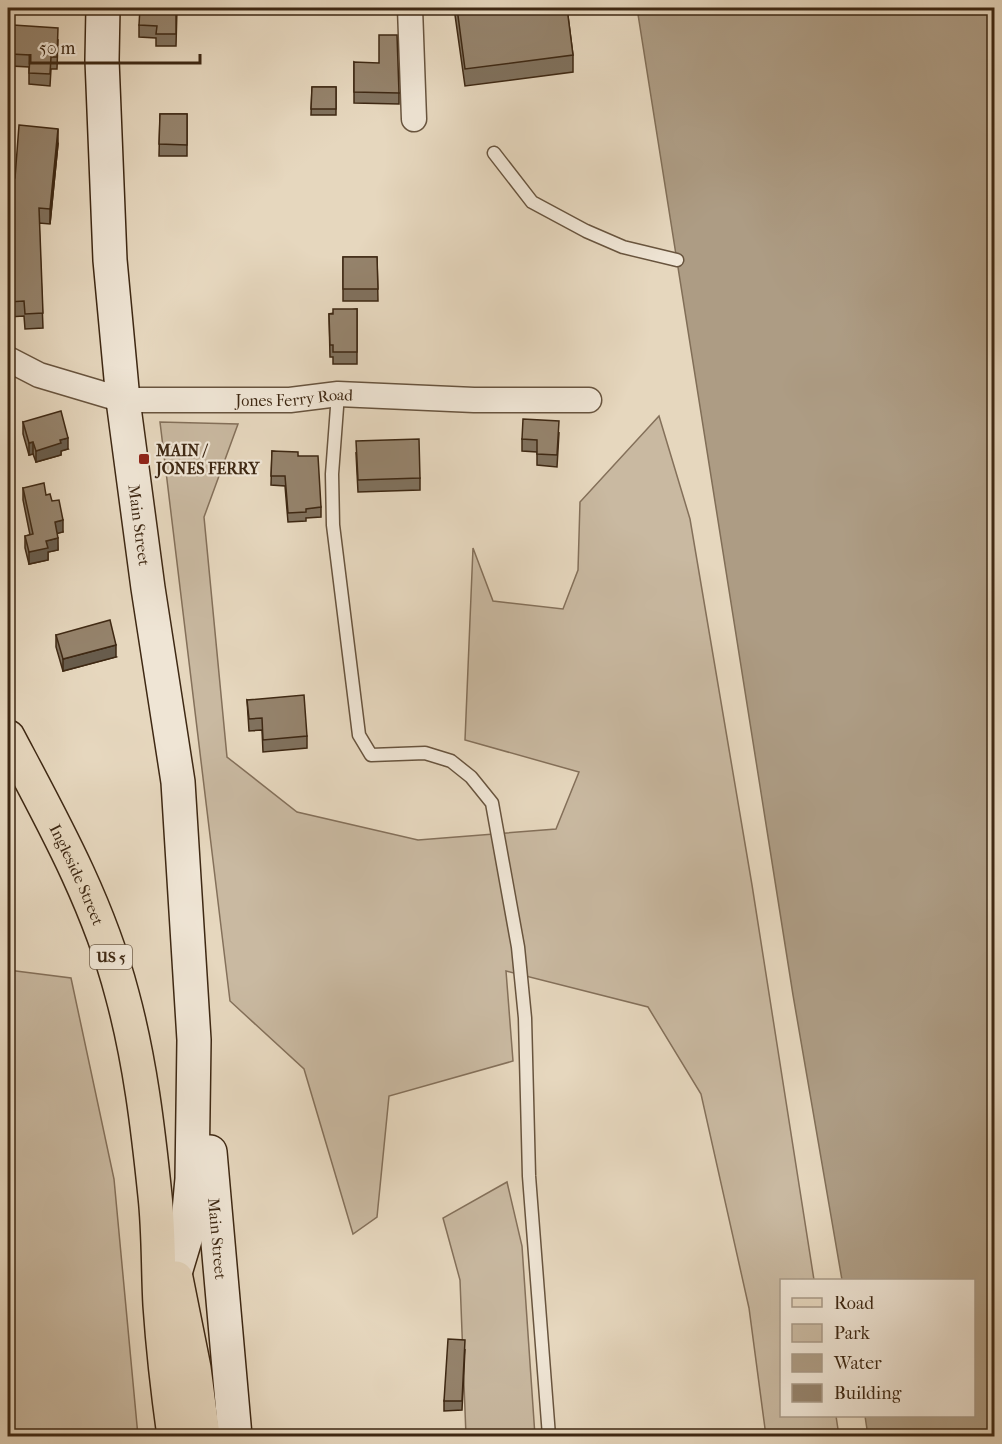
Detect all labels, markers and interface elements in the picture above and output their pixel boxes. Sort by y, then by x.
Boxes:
scale bar [30,27,200,65]
text: 50 m [39,38,76,59]
street label: Jones Ferry Road [234,384,354,410]
place label: MAIN / JONES FERRY [154,441,261,479]
marker: MAIN / JONES FERRY [137,452,151,466]
street label: Main Street [125,483,154,567]
street label: Ingleside Street [46,821,108,928]
road number: US 5 [90,945,132,969]
street label: Main Street [205,1197,231,1281]
legend [780,1279,975,1417]
text: Road [834,1293,874,1314]
text: Park [834,1323,871,1344]
text: Water [833,1353,882,1374]
text: Building [834,1383,902,1404]

